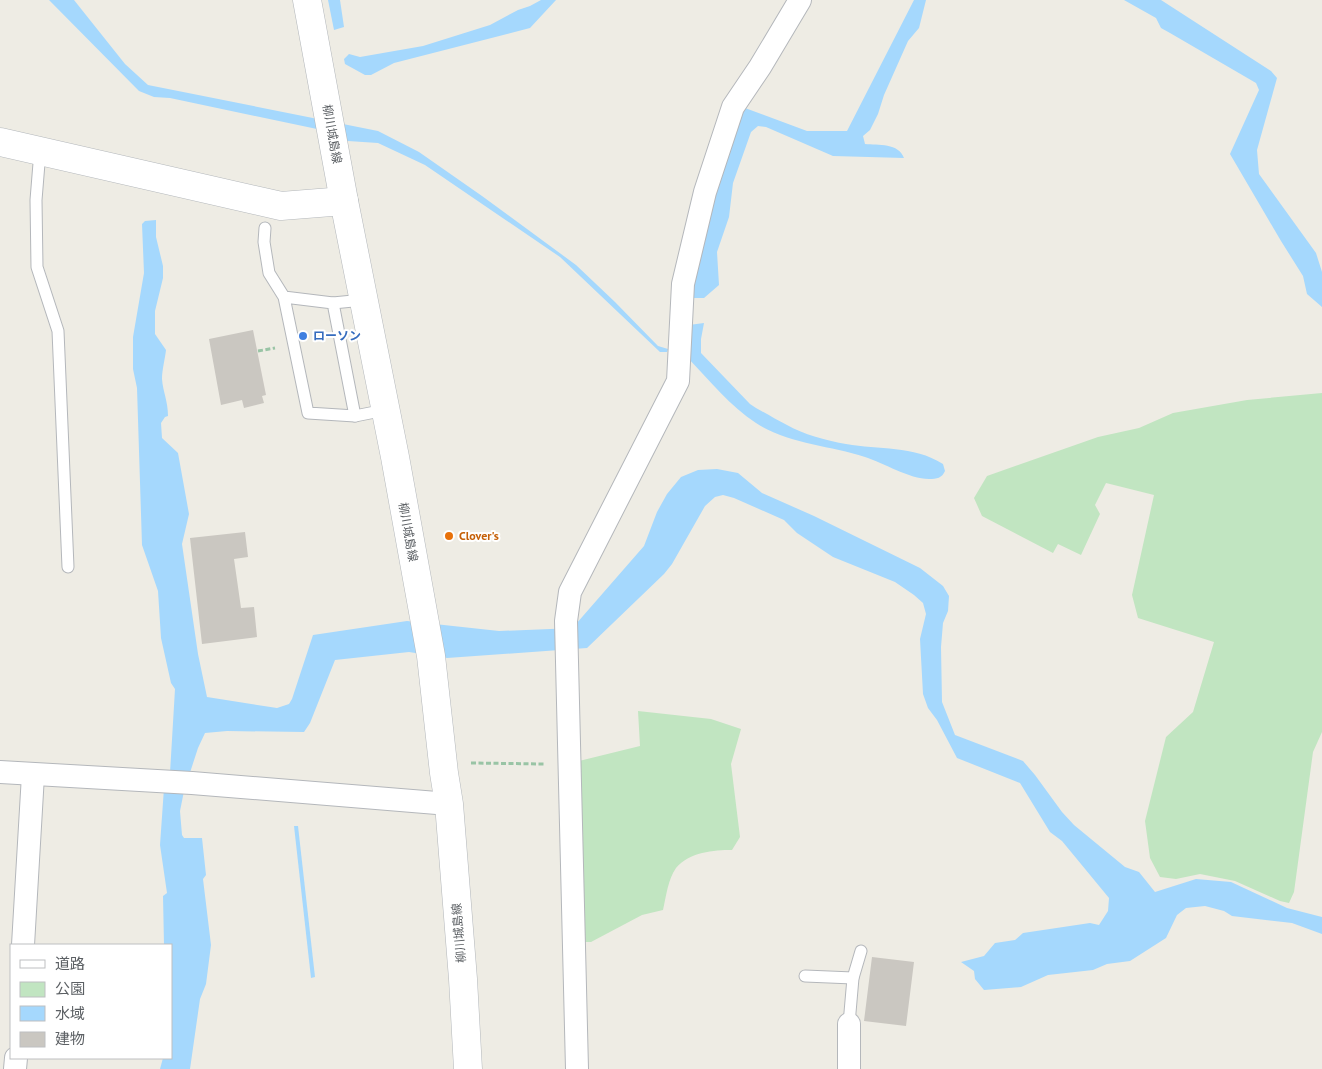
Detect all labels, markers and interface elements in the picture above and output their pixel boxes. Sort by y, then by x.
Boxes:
street label: 柳川城島線 [320,103,345,165]
place label: ローソン [313,328,361,343]
marker: ローソン [297,330,309,342]
street label: 柳川城島線 [396,501,421,563]
place label: Clover's [459,528,499,543]
marker: Clover's [443,530,455,542]
street label: 柳川城島線 [448,902,469,964]
legend [10,944,172,1059]
text: 道路 [55,954,85,973]
text: 公園 [55,979,85,998]
text: 水域 [55,1004,85,1023]
text: 建物 [55,1029,85,1048]

